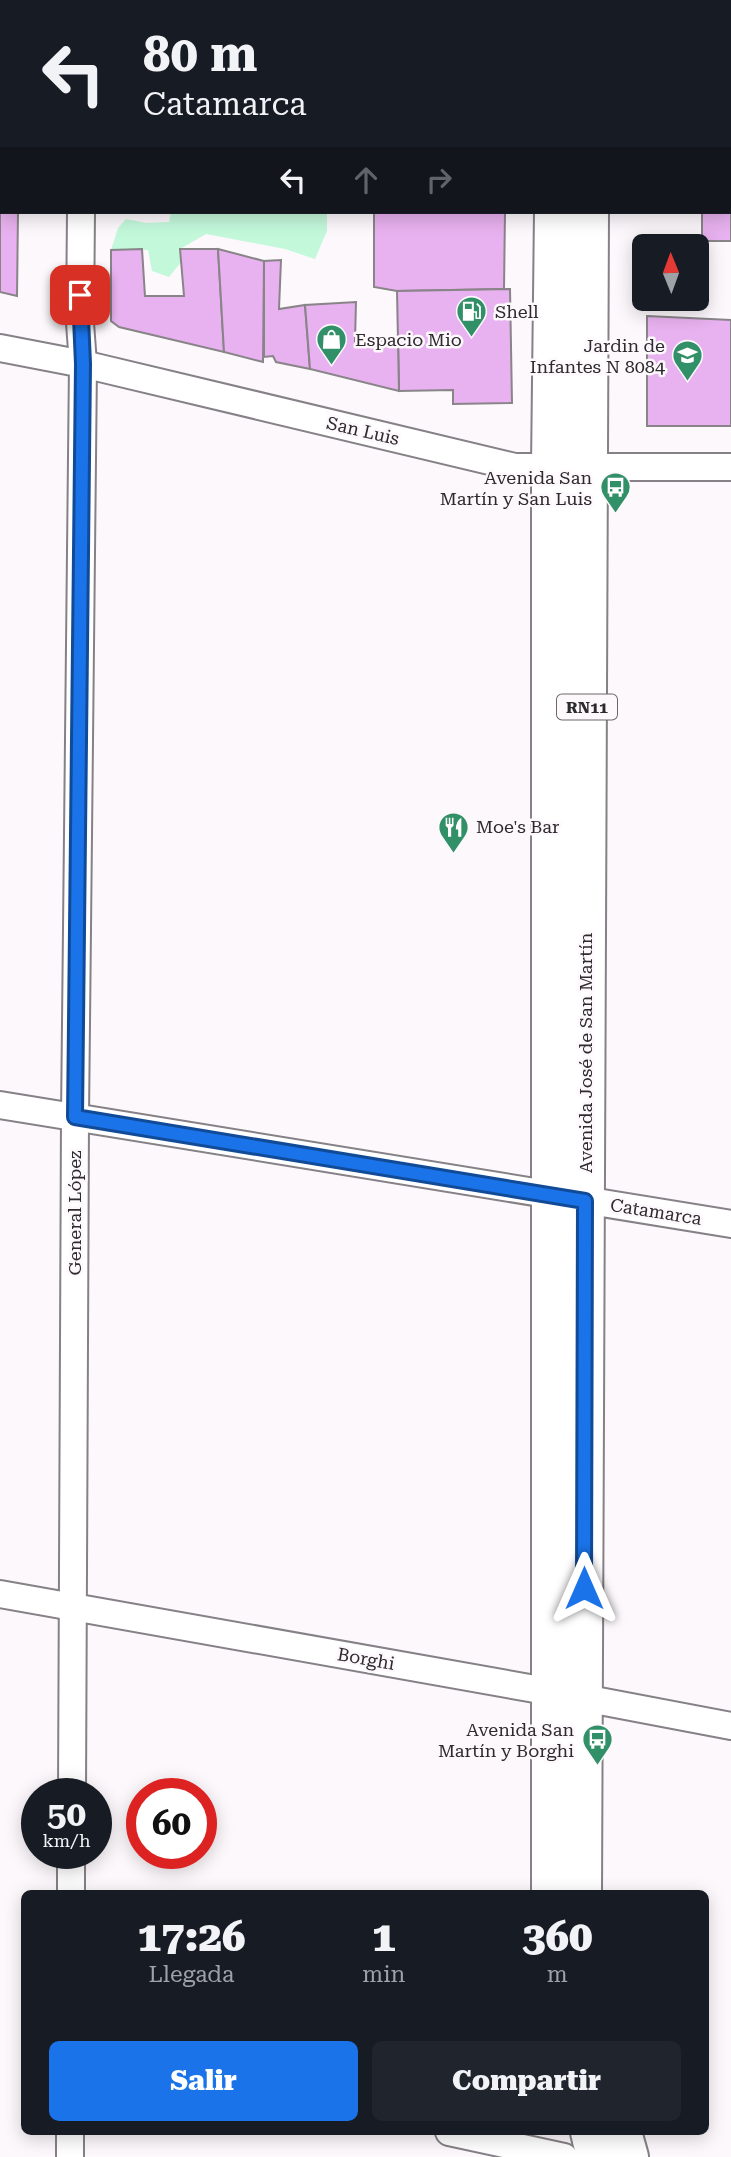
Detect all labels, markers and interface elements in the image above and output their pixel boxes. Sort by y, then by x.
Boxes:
text: 80 m [143,26,258,83]
icon: left [28,28,119,119]
text: Catamarca [143,85,307,123]
icon: left [274,161,312,199]
icon: ahead [347,161,385,199]
icon: right [420,161,458,199]
north arrow [632,234,709,312]
map controls [632,234,709,311]
pin [50,265,110,325]
icon: arrive [61,276,99,314]
fuel station icon: Shell [455,295,489,339]
place label: Shell [495,301,539,322]
shop icon: Espacio Mio [315,323,349,367]
place label: Espacio Mio [355,329,462,350]
place label: Jardin de Infantes N 8084 [530,335,665,377]
school or university icon: Jardin de Infantes N 8084 [671,339,705,383]
street label: San Luis [325,412,402,449]
place label: Avenida San Martín y San Luis [440,467,592,509]
bus stop icon: Avenida San Martín y San Luis [598,471,632,515]
road number: RN11 [557,694,617,720]
restaurant icon: Moe's Bar [436,810,470,854]
place label: Moe's Bar [476,816,559,837]
street label: Avenida José de San Martín [575,932,596,1173]
street label: General López [64,1150,85,1276]
street label: Catamarca [609,1194,703,1229]
position arrow [547,1551,621,1625]
street label: Borghi [336,1643,397,1674]
place label: Avenida San Martín y Borghi [438,1719,574,1761]
bus stop icon: Avenida San Martín y Borghi [580,1723,614,1767]
speed limit sign: 60 [126,1778,217,1869]
text: 50 [47,1794,86,1835]
text: km/h [42,1830,91,1851]
text: 17:26 [138,1912,246,1961]
text: 1 [372,1912,396,1961]
text: 360 [522,1912,592,1961]
text: Llegada [149,1961,235,1988]
text: min [362,1961,405,1988]
text: m [547,1961,568,1988]
button: Salir [49,2041,358,2121]
button: Compartir [372,2041,681,2121]

